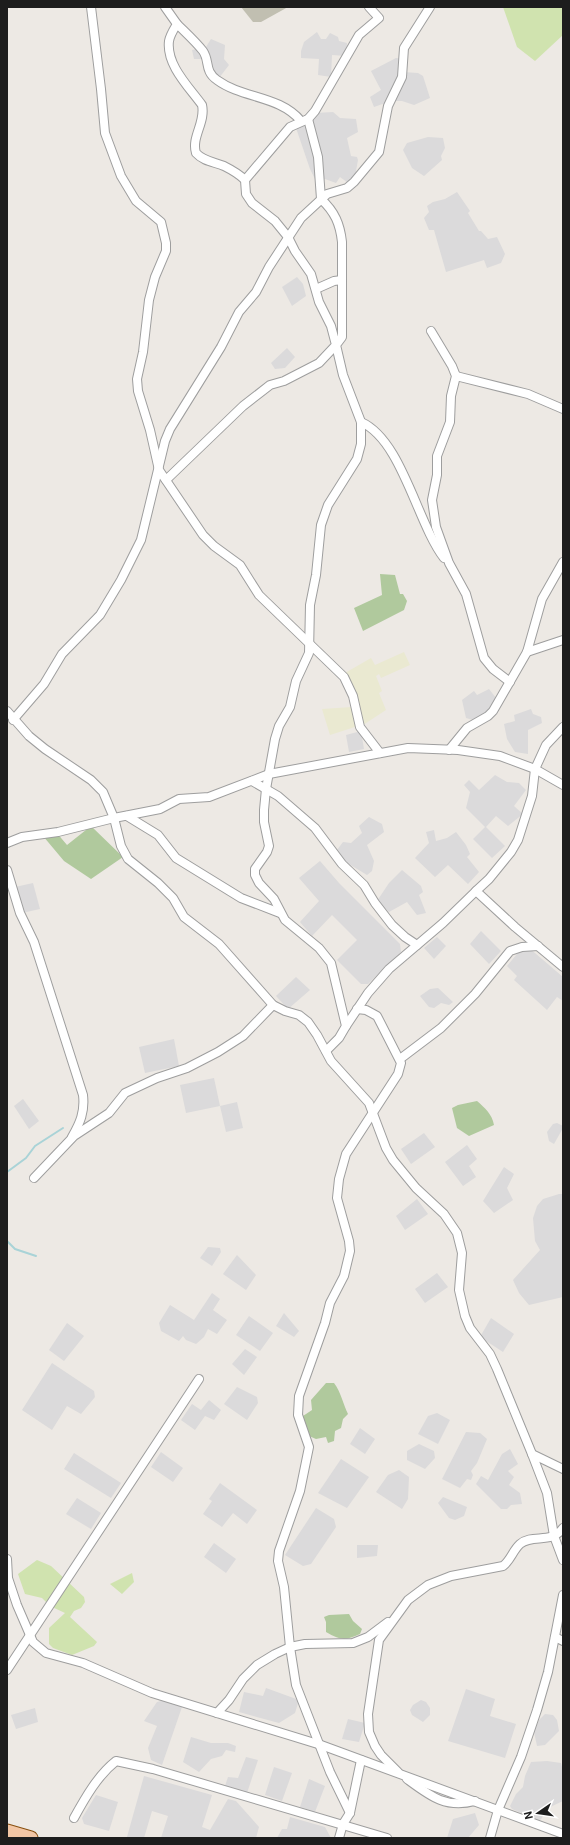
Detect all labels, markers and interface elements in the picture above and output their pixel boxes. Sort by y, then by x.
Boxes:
north arrow [518,1793,558,1833]
text: N [521,1810,536,1820]

